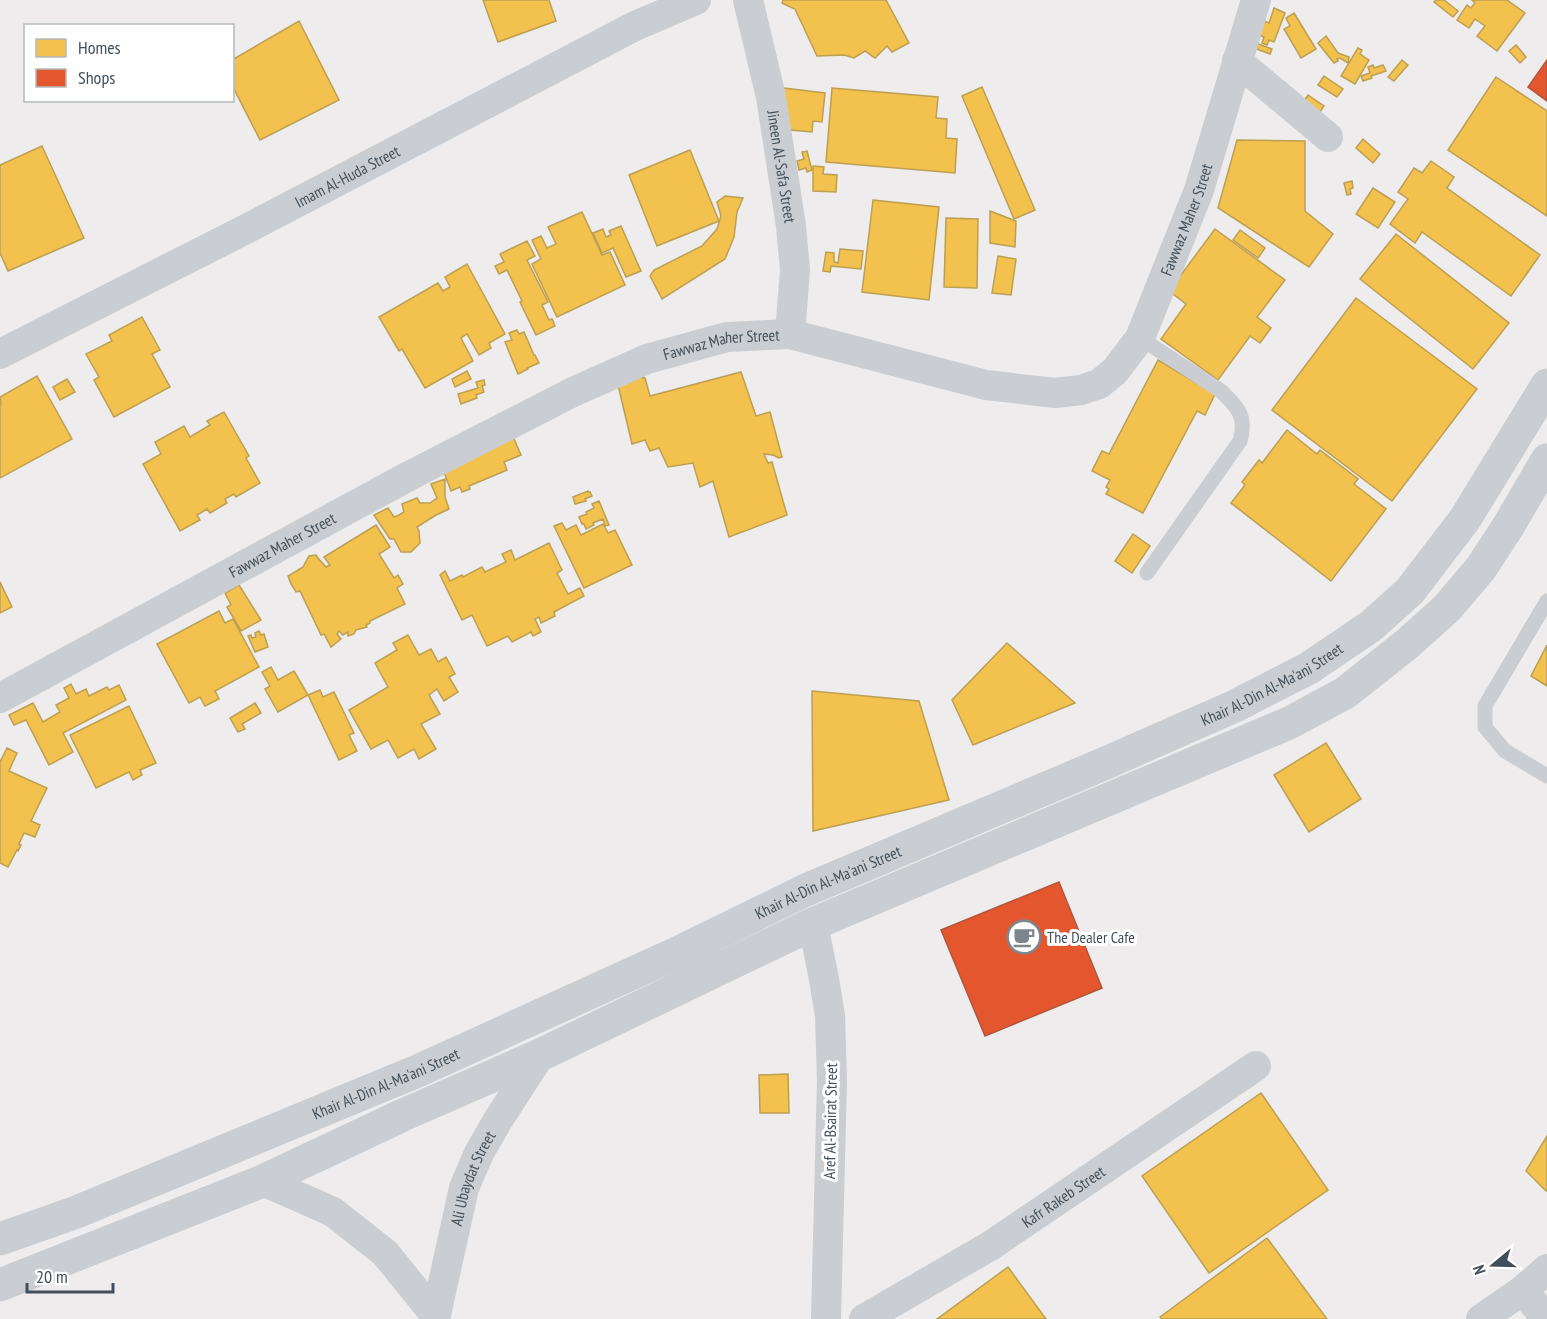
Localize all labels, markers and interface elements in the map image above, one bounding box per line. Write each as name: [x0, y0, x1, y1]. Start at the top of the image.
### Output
legend: [24, 24, 234, 102]
text: Homes: [78, 36, 121, 59]
text: Shops: [78, 66, 115, 89]
street label: Jineen Al-Safa Street: [763, 108, 800, 225]
street label: Imam Al-Huda Street: [291, 140, 403, 212]
street label: Fawwaz Maher Street: [1156, 161, 1217, 279]
street label: Fawwaz Maher Street: [661, 324, 781, 364]
street label: Fawwaz Maher Street: [225, 508, 339, 582]
street label: Khair Al-Din Al-Ma'ani Street: [1197, 638, 1347, 730]
street label: Khair Al-Din Al-Ma'ani Street: [751, 841, 905, 923]
cafe icon: The Dealer Cafe: [1006, 919, 1042, 955]
place label: The Dealer Cafe: [1047, 927, 1135, 947]
street label: Khair Al-Din Al-Ma'ani Street: [309, 1043, 463, 1123]
street label: Aref Al-Bsairat Street: [819, 1062, 841, 1179]
street label: Ali Ubaydat Street: [446, 1127, 500, 1228]
street label: Kafr Rakeb Street: [1018, 1161, 1109, 1232]
north arrow: [1463, 1235, 1523, 1295]
scale bar: [27, 1256, 112, 1294]
text: N: [1468, 1263, 1490, 1277]
text: 20 m: [36, 1265, 68, 1288]

